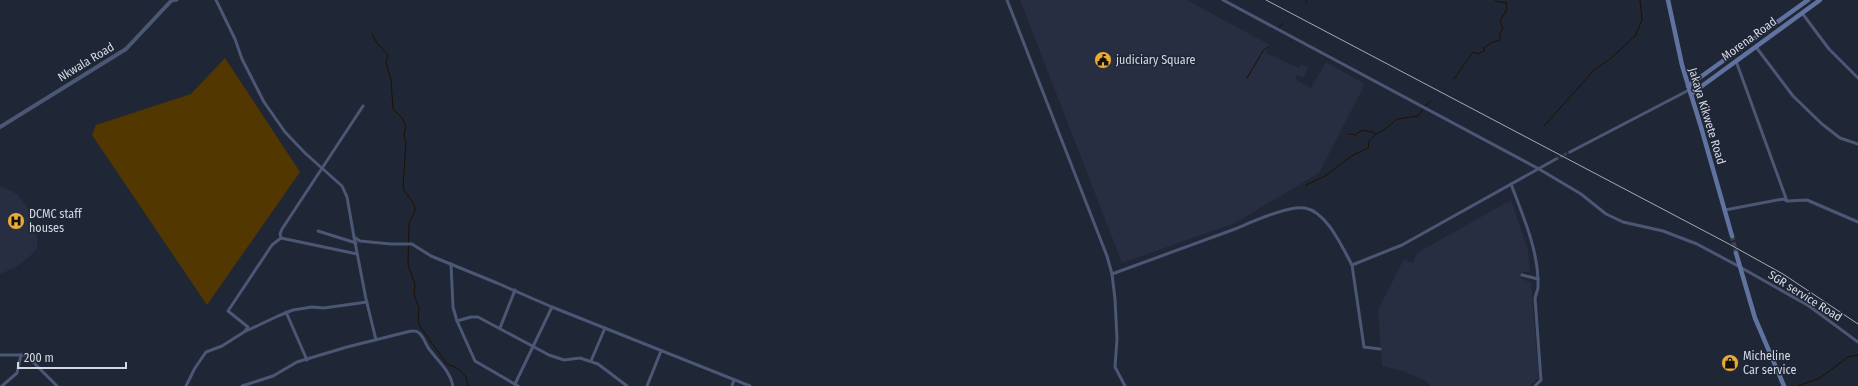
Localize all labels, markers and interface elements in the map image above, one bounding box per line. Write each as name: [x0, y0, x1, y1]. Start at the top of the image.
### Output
street label: Morena Road: [1719, 14, 1779, 64]
street label: Nkwala Road: [55, 40, 117, 84]
public building icon: judiciary Square: [1093, 50, 1113, 70]
place label: judiciary Square: [1115, 53, 1196, 67]
street label: Jakaya Kikwete Road: [1686, 66, 1728, 166]
place label: DCMC staff houses: [29, 207, 83, 235]
hospital icon: DCMC staff houses: [6, 211, 26, 231]
street label: SGR service Road: [1766, 268, 1844, 324]
scale bar: [18, 344, 126, 370]
place label: Micheline Car service: [1743, 349, 1796, 377]
text: 200 m: [24, 351, 54, 365]
shop icon: Micheline Car service: [1720, 353, 1740, 373]

